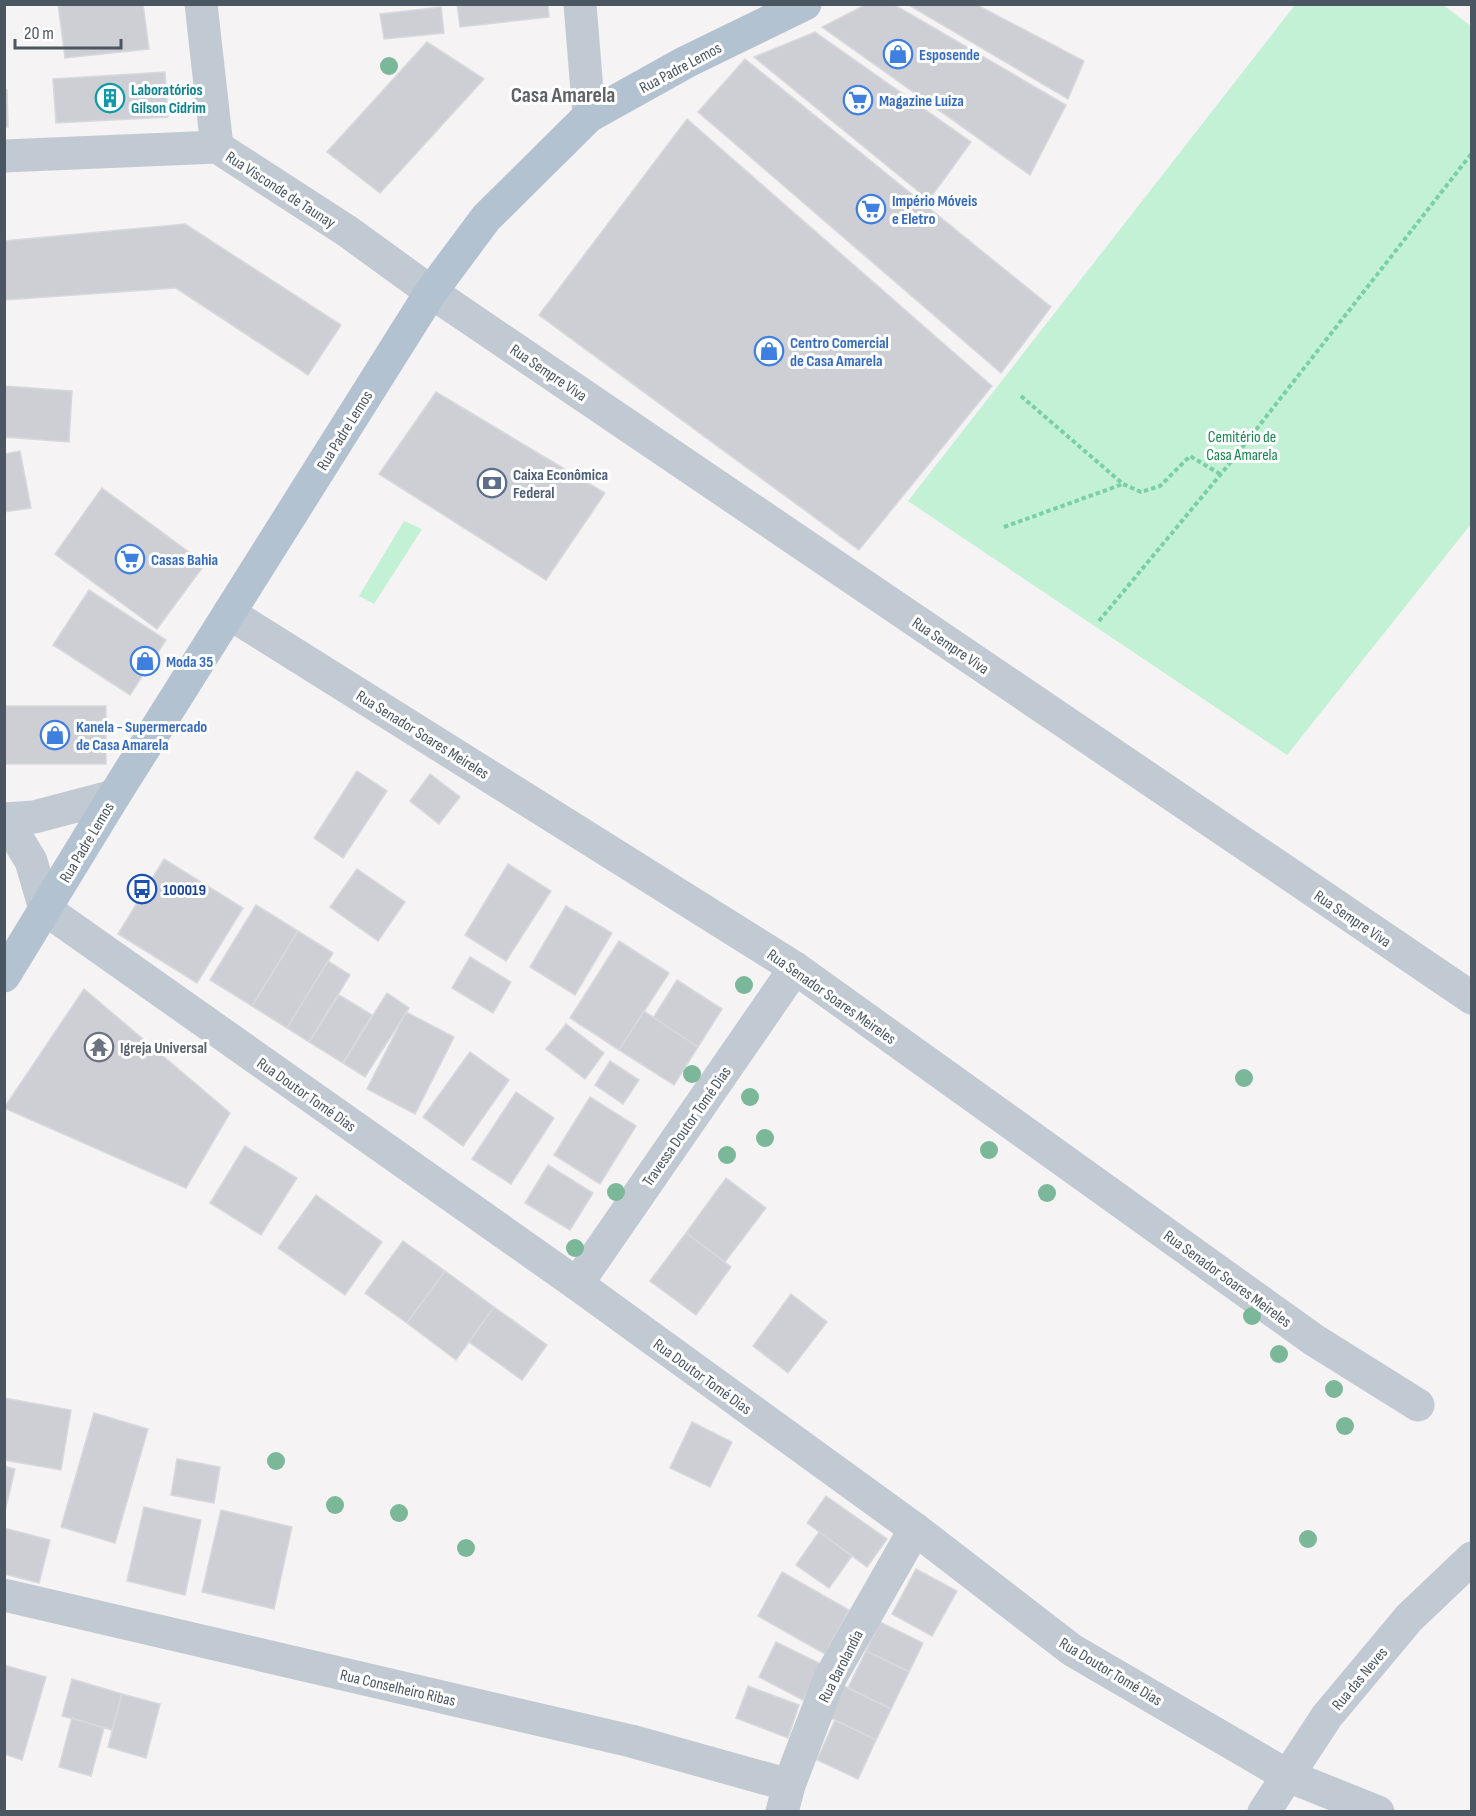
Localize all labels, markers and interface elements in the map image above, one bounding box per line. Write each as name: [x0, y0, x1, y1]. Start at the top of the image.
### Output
scale bar: [15, 12, 122, 50]
text: 20 m: [24, 23, 54, 44]
shop icon: Esposende: [882, 38, 914, 70]
street label: Rua Padre Lemos: [636, 39, 725, 98]
place label: Esposende: [919, 46, 980, 65]
place label: Laboratórios Gilson Cidrim: [131, 81, 206, 118]
building icon: Laboratórios Gilson Cidrim: [94, 82, 126, 114]
district label: Casa Amarela: [511, 82, 615, 109]
supermarket icon: Magazine Luiza: [842, 84, 874, 116]
place label: Magazine Luiza: [879, 92, 964, 111]
street label: Rua Visconde de Taunay: [222, 148, 339, 233]
place label: Império Móveis e Eletro: [892, 192, 977, 229]
supermarket icon: Império Móveis e Eletro: [855, 193, 887, 225]
place label: Centro Comercial de Casa Amarela: [790, 334, 889, 371]
shop icon: Centro Comercial de Casa Amarela: [753, 335, 785, 367]
street label: Rua Sempre Viva: [506, 341, 590, 406]
street label: Rua Padre Lemos: [313, 387, 377, 474]
park label: Cemitério de Casa Amarela: [1206, 428, 1278, 465]
place label: Caixa Econômica Federal: [513, 466, 608, 503]
bank icon: Caixa Econômica Federal: [476, 467, 508, 499]
supermarket icon: Casas Bahia: [114, 543, 146, 575]
place label: Casas Bahia: [151, 551, 218, 570]
street label: Rua Sempre Viva: [908, 614, 992, 679]
shop icon: Moda 35: [129, 645, 161, 677]
place label: Moda 35: [166, 653, 213, 672]
street label: Rua Senador Soares Meireles: [352, 687, 492, 784]
place label: Kanela - Supermercado de Casa Amarela: [76, 718, 207, 755]
shop icon: Kanela - Supermercado de Casa Amarela: [39, 719, 71, 751]
street label: Rua Padre Lemos: [56, 799, 119, 886]
bus stop icon: 100019: [126, 873, 158, 905]
place label: 100019: [163, 881, 206, 900]
street label: Rua Sempre Viva: [1310, 887, 1394, 952]
street label: Rua Senador Soares Meireles: [763, 946, 899, 1049]
temple icon: Igreja Universal: [83, 1031, 115, 1063]
place label: Igreja Universal: [120, 1039, 207, 1058]
street label: Rua Doutor Tomé Dias: [253, 1054, 360, 1137]
street label: Travessa Doutor Tomé Dias: [639, 1063, 736, 1190]
street label: Rua Senador Soares Meireles: [1160, 1227, 1295, 1332]
street label: Rua Doutor Tomé Dias: [649, 1335, 755, 1419]
street label: Rua Barolandia: [815, 1627, 868, 1706]
street label: Rua Doutor Tomé Dias: [1055, 1634, 1165, 1711]
street label: Rua das Neves: [1328, 1643, 1392, 1714]
street label: Rua Conselheiro Ribas: [338, 1666, 457, 1711]

